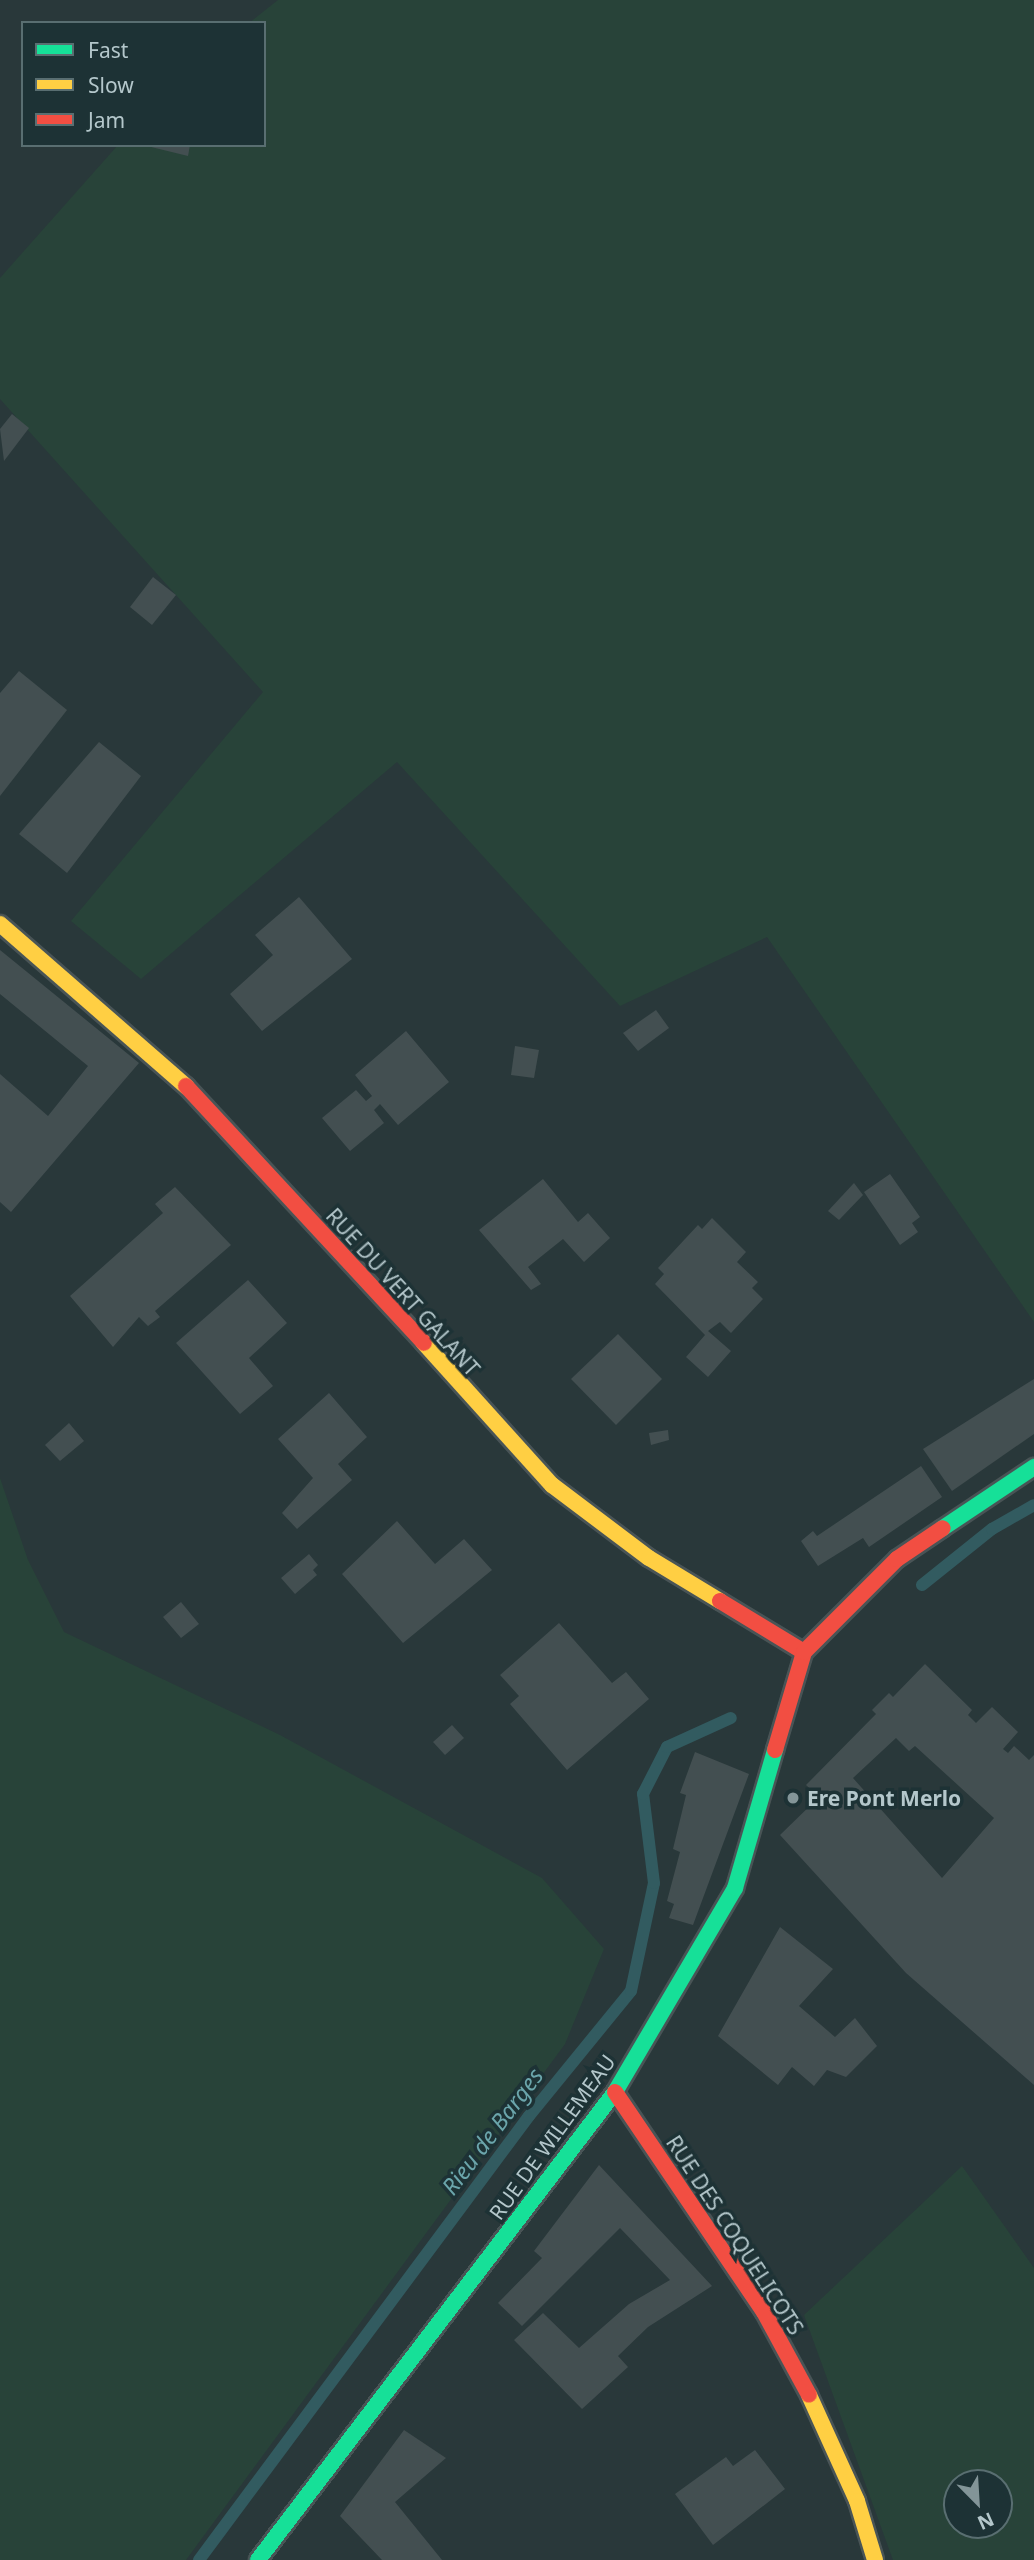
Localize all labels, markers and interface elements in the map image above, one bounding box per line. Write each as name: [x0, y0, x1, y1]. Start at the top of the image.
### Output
legend: [21, 21, 266, 147]
text: Fast: [88, 36, 128, 64]
text: Slow: [88, 71, 134, 99]
text: Jam: [88, 106, 125, 134]
street label: RUE DU VERT GALANT: [321, 1203, 485, 1381]
place label: Ere Pont Merlo: [807, 1785, 961, 1811]
marker: Ere Pont Merlo: [785, 1790, 801, 1806]
street label: RUE DE WILLEMEAU: [484, 2050, 620, 2224]
water label: Rieu de Barges: [435, 2062, 549, 2200]
street label: RUE DES COQUELICOTS: [661, 2131, 809, 2339]
north arrow: [943, 2469, 1013, 2539]
text: N: [973, 2506, 998, 2536]

